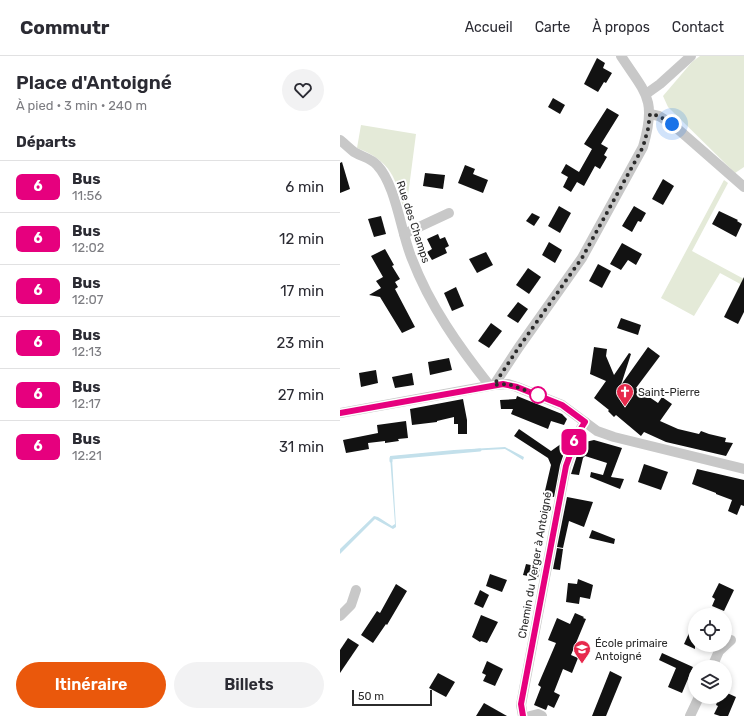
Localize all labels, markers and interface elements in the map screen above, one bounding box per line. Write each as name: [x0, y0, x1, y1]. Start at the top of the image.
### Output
text: Commutr: [20, 16, 109, 39]
text: Accueil: [465, 19, 513, 36]
text: Carte: [535, 19, 570, 36]
text: À propos: [592, 19, 650, 36]
text: Contact: [672, 19, 724, 36]
button: heart: [282, 69, 324, 111]
text: Place d'Antoigné: [16, 71, 172, 94]
text: À pied · 3 min · 240 m: [16, 98, 147, 113]
your location: [662, 114, 682, 134]
text: Départs: [16, 133, 76, 151]
text: Bus: [72, 170, 100, 188]
text: 6: [33, 178, 43, 195]
text: 6 min: [285, 178, 324, 196]
street label: Rue des Champs: [394, 179, 433, 265]
text: 11:56: [72, 188, 102, 203]
text: Bus: [72, 222, 100, 240]
text: 6: [33, 230, 43, 247]
text: 12 min: [279, 230, 324, 248]
text: 12:02: [72, 240, 104, 255]
text: Bus: [72, 274, 100, 292]
text: 6: [33, 282, 43, 299]
text: 17 min: [280, 282, 324, 300]
text: 12:07: [72, 292, 103, 307]
text: Bus: [72, 326, 100, 344]
text: 6: [33, 334, 43, 351]
text: 23 min: [276, 334, 324, 352]
text: 12:13: [72, 344, 102, 359]
text: Bus: [72, 378, 100, 396]
church icon: Saint-Pierre: [615, 382, 635, 407]
text: 6: [33, 386, 43, 403]
text: 27 min: [278, 386, 324, 404]
unlabelled marker: [529, 386, 547, 404]
place label: Saint-Pierre: [638, 386, 700, 399]
text: 12:17: [72, 396, 101, 411]
line badge: 6: [561, 429, 587, 455]
text: Bus: [72, 430, 100, 448]
text: 6: [569, 433, 579, 450]
text: 6: [33, 438, 43, 455]
text: 31 min: [279, 438, 324, 456]
text: 12:21: [72, 448, 102, 463]
street label: Chemin du Verger à Antoigné: [516, 491, 554, 639]
map controls: [688, 608, 732, 704]
button: locate: [688, 608, 732, 652]
place label: École primaire Antoigné: [595, 637, 668, 663]
school or university icon: École primaire Antoigné: [572, 639, 592, 664]
button: layers: [688, 660, 732, 704]
button: Itinéraire: [16, 662, 166, 708]
button: Billets: [174, 662, 324, 708]
scale bar: [352, 688, 432, 707]
text: 50 m: [358, 690, 384, 703]

